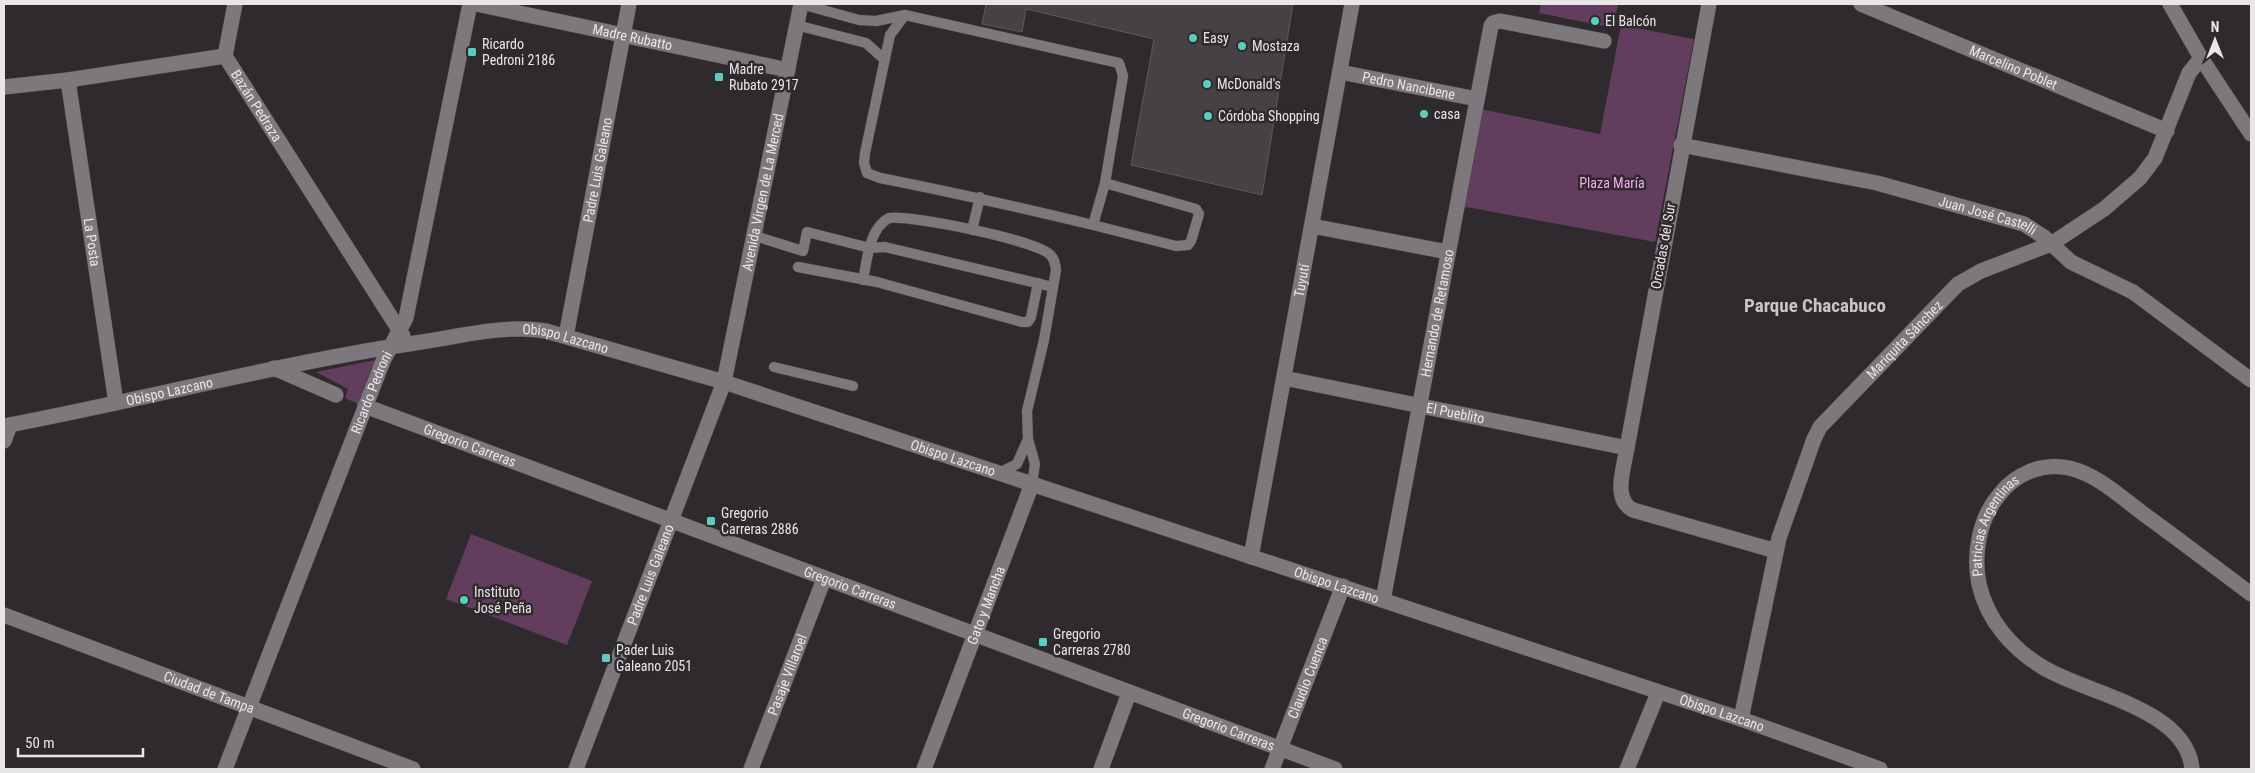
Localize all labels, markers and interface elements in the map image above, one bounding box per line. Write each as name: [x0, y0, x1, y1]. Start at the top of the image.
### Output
place label: El Balcón: [1605, 13, 1656, 29]
marker: El Balcón: [1589, 15, 1601, 27]
north arrow: [2190, 15, 2240, 65]
text: N: [2211, 19, 2219, 35]
street label: Madre Rubatto: [591, 21, 674, 53]
place label: Easy: [1203, 30, 1229, 46]
marker: Easy: [1187, 32, 1199, 44]
place label: Ricardo Pedroni 2186: [482, 36, 555, 68]
place label: Mostaza: [1252, 38, 1300, 54]
marker: Mostaza: [1236, 40, 1248, 52]
street label: Marcelino Poblet: [1967, 42, 2060, 93]
marker: Ricardo Pedroni 2186: [466, 46, 478, 58]
place label: Madre Rubato 2917: [729, 61, 799, 93]
street label: Bazán Pedraza: [228, 67, 285, 145]
street label: Pedro Nancibene: [1361, 69, 1457, 103]
marker: Madre Rubato 2917: [713, 71, 725, 83]
place label: McDonald's: [1217, 76, 1281, 92]
marker: McDonald's: [1201, 78, 1213, 90]
place label: casa: [1434, 106, 1460, 122]
place label: Córdoba Shopping: [1218, 108, 1320, 124]
marker: casa: [1418, 108, 1430, 120]
marker: Córdoba Shopping: [1202, 110, 1214, 122]
street label: Avenida Virgen de La Merced: [739, 112, 787, 272]
street label: Padre Luis Galeano: [580, 116, 615, 224]
park label: Plaza María: [1579, 175, 1645, 191]
street label: Juan José Castelli: [1937, 193, 2040, 238]
street label: Orcadas del Sur: [1648, 202, 1678, 290]
street label: La Posta: [81, 217, 104, 267]
street label: Hernando de Retamoso: [1417, 248, 1457, 378]
street label: Tuyutí: [1291, 262, 1312, 298]
district label: Parque Chacabuco: [1744, 294, 1886, 317]
street label: Mariquita Sánchez: [1863, 297, 1946, 382]
street label: Obispo Lazcano: [522, 321, 610, 357]
street label: Ricardo Pedroni: [348, 348, 395, 436]
street label: Obispo Lazcano: [124, 374, 214, 409]
street label: El Pueblito: [1425, 399, 1486, 427]
street label: Gregorio Carreras: [421, 421, 518, 470]
street label: Obispo Lazcano: [909, 436, 998, 479]
street label: Patricias Argentinas: [1969, 471, 2022, 577]
place label: Gregorio Carreras 2886: [721, 505, 799, 537]
marker: Gregorio Carreras 2886: [705, 515, 717, 527]
street label: Padre Luis Galeano: [624, 522, 677, 627]
street label: Gregorio Carreras: [802, 563, 899, 612]
street label: Obispo Lazcano: [1292, 563, 1381, 607]
street label: Gato y Mancha: [964, 564, 1008, 647]
place label: Instituto José Peña: [474, 584, 532, 616]
marker: Instituto José Peña: [458, 594, 470, 606]
place label: Gregorio Carreras 2780: [1053, 626, 1131, 658]
street label: Pasaje Villaroel: [764, 632, 810, 718]
street label: Claudio Cuenca: [1284, 635, 1331, 721]
marker: Gregorio Carreras 2780: [1037, 636, 1049, 648]
place label: Pader Luis Galeano 2051: [616, 642, 692, 674]
marker: Pader Luis Galeano 2051: [600, 652, 612, 664]
street label: Ciudad de Tampa: [161, 668, 257, 717]
street label: Obispo Lazcano: [1677, 691, 1767, 735]
street label: Gregorio Carreras: [1180, 705, 1277, 754]
scale bar: [18, 726, 142, 758]
text: 50 m: [25, 734, 55, 752]

